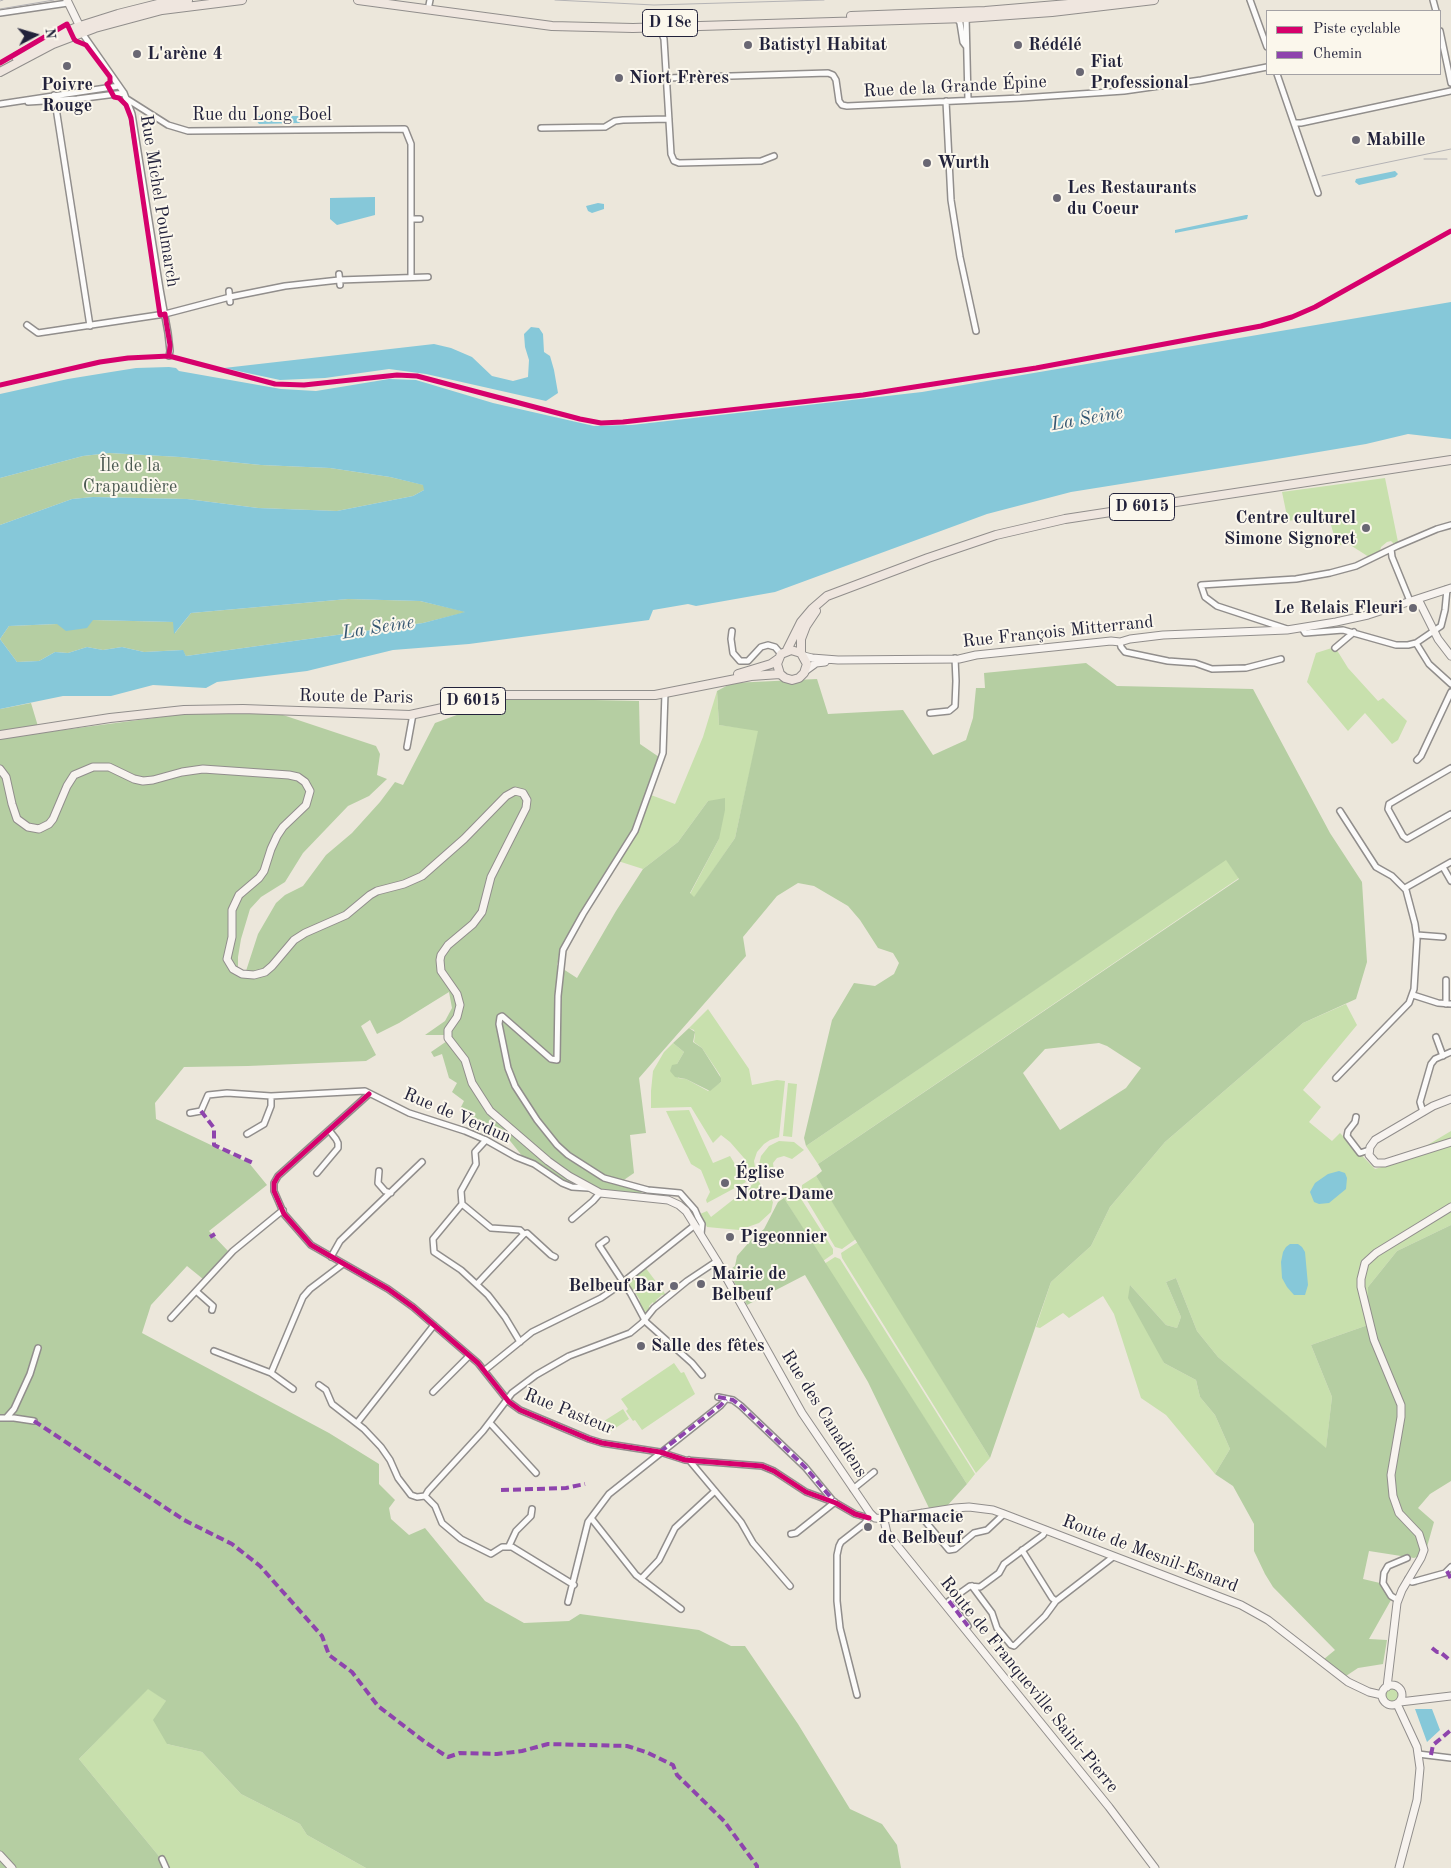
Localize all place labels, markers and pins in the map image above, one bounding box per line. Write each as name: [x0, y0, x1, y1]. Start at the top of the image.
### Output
place label: Batistyl Habitat: [758, 34, 887, 56]
place label: Rédélé: [1028, 34, 1082, 56]
marker: Batistyl Habitat: [742, 39, 754, 51]
marker: Rédélé: [1012, 39, 1024, 51]
place label: L'arène 4: [147, 43, 223, 65]
marker: L'arène 4: [131, 48, 143, 60]
place label: Fiat Professional: [1090, 51, 1189, 94]
marker: Poivre Rouge: [61, 60, 73, 72]
marker: Fiat Professional: [1074, 66, 1086, 78]
place label: Niort Frères: [629, 67, 729, 89]
marker: Niort Frères: [613, 72, 625, 84]
place label: Poivre Rouge: [41, 74, 93, 116]
place label: Mabille: [1366, 129, 1426, 151]
marker: Mabille: [1350, 134, 1362, 146]
place label: Wurth: [937, 152, 989, 174]
marker: Wurth: [921, 157, 933, 169]
place label: Les Restaurants du Coeur: [1067, 177, 1197, 220]
marker: Les Restaurants du Coeur: [1051, 192, 1063, 204]
place label: Centre culturel Simone Signoret: [1224, 507, 1356, 550]
marker: Centre culturel Simone Signoret: [1360, 522, 1372, 534]
place label: Le Relais Fleuri: [1274, 597, 1403, 619]
marker: Le Relais Fleuri: [1407, 602, 1419, 614]
place label: Église Notre-Dame: [735, 1162, 834, 1204]
marker: Église Notre-Dame: [719, 1177, 731, 1189]
place label: Pigeonnier: [740, 1226, 827, 1248]
marker: Pigeonnier: [724, 1231, 736, 1243]
place label: Mairie de Belbeuf: [711, 1263, 786, 1306]
place label: Belbeuf Bar: [568, 1275, 664, 1297]
marker: Mairie de Belbeuf: [695, 1278, 707, 1290]
marker: Belbeuf Bar: [668, 1280, 680, 1292]
place label: Salle des fêtes: [651, 1335, 764, 1357]
marker: Salle des fêtes: [635, 1340, 647, 1352]
place label: Pharmacie de Belbeuf: [878, 1506, 963, 1548]
marker: Pharmacie de Belbeuf: [862, 1521, 874, 1533]

